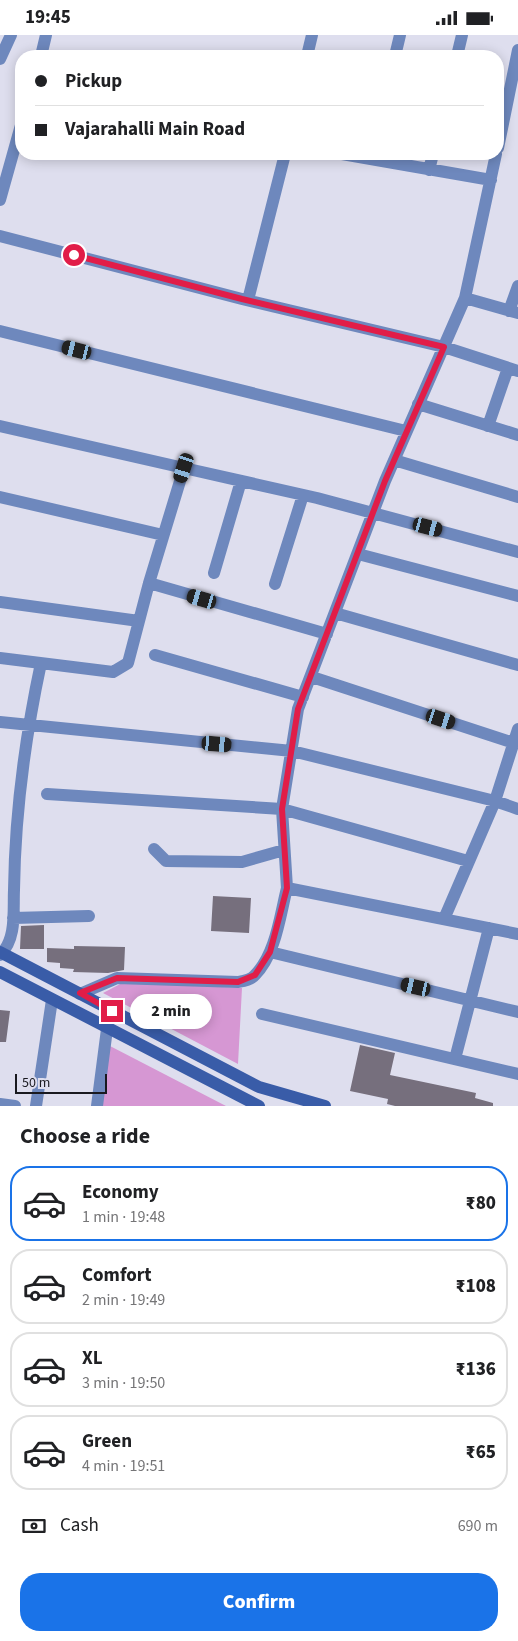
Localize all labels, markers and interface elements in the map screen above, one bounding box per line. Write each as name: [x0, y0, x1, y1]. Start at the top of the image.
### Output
text: 19:45: [25, 4, 71, 31]
text: Pickup: [65, 68, 122, 95]
text: Vajarahalli Main Road: [65, 116, 245, 143]
route start: [63, 244, 85, 266]
car: [60, 339, 93, 361]
car: [172, 451, 195, 485]
car: [411, 516, 444, 538]
car: [185, 588, 218, 610]
car: [424, 707, 457, 731]
car: [201, 735, 232, 753]
car: [399, 976, 432, 998]
callout: 2 min: [130, 993, 212, 1029]
route end: [101, 1000, 123, 1022]
text: 2 min: [151, 1000, 191, 1022]
scale bar: [15, 1071, 108, 1094]
text: 50 m: [22, 1073, 50, 1093]
text: Choose a ride: [20, 1120, 150, 1152]
text: Economy: [82, 1179, 159, 1206]
icon: car: [22, 1181, 67, 1226]
text: ₹80: [466, 1190, 496, 1217]
text: 1 min · 19:48: [82, 1206, 165, 1228]
text: Comfort: [82, 1262, 152, 1289]
icon: car: [22, 1264, 67, 1309]
text: ₹108: [455, 1273, 496, 1300]
text: 2 min · 19:49: [82, 1289, 165, 1311]
text: XL: [82, 1345, 103, 1372]
icon: car: [22, 1347, 67, 1392]
text: ₹136: [455, 1356, 496, 1383]
text: 3 min · 19:50: [82, 1372, 165, 1394]
text: Green: [82, 1428, 132, 1455]
icon: car: [22, 1430, 67, 1475]
text: ₹65: [466, 1439, 496, 1466]
text: 4 min · 19:51: [82, 1455, 165, 1477]
icon: cash: [20, 1512, 48, 1540]
text: Cash: [60, 1512, 99, 1539]
text: 690 m: [458, 1515, 498, 1537]
button: Confirm: [20, 1573, 498, 1631]

